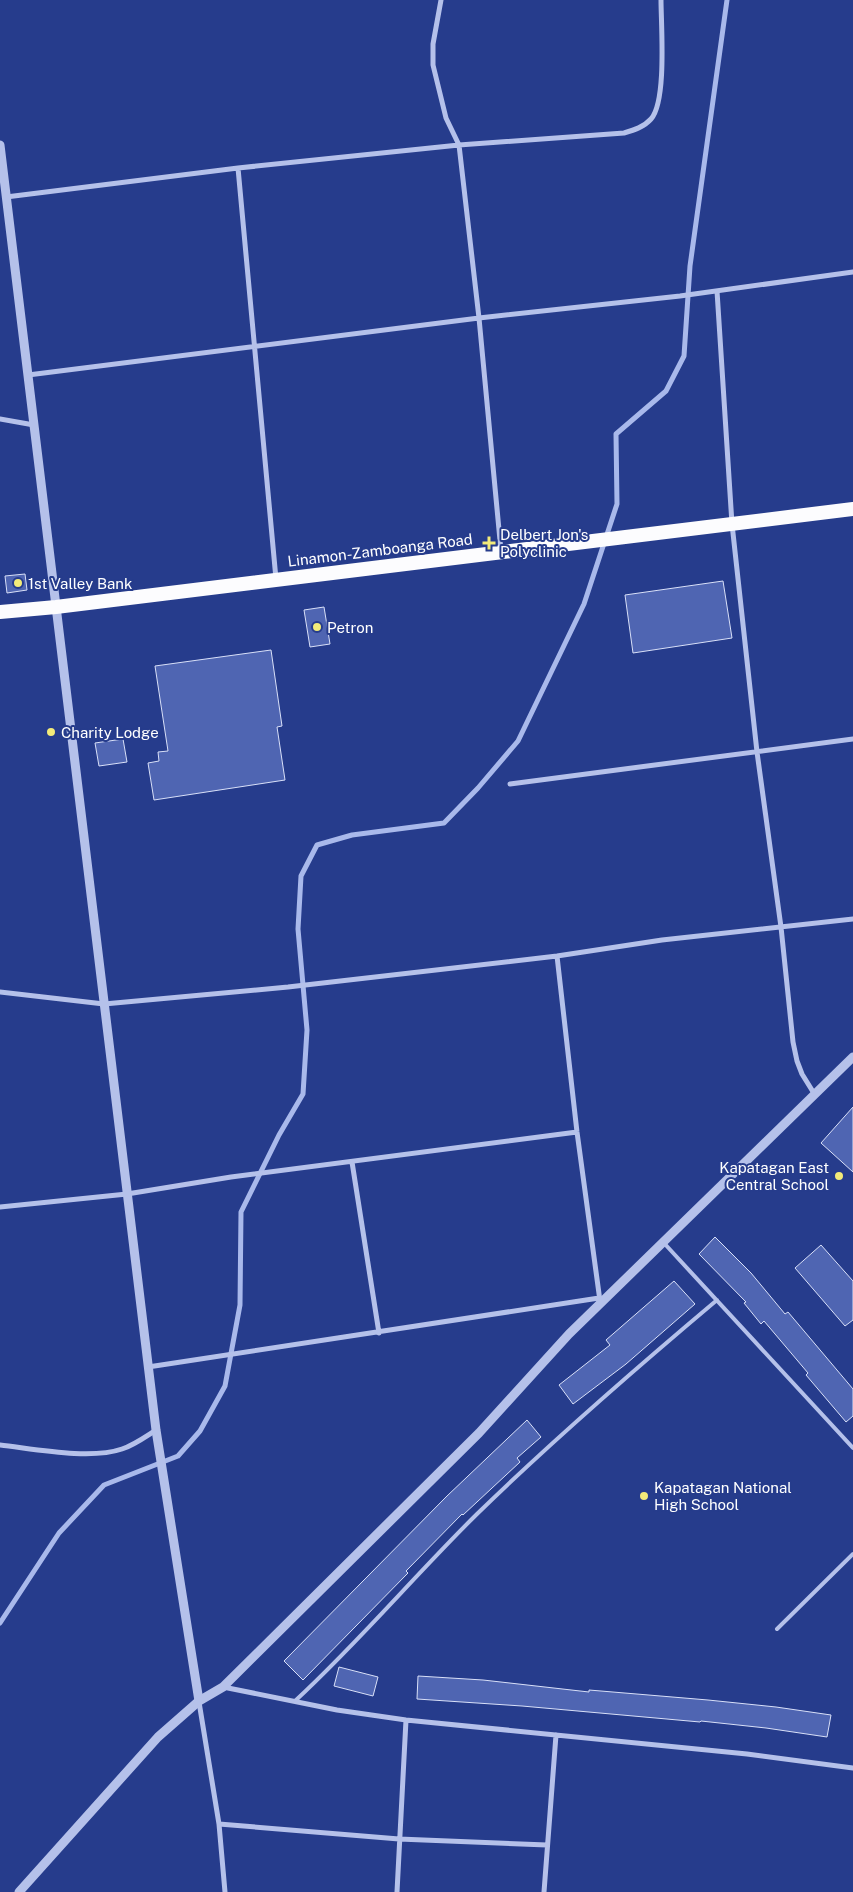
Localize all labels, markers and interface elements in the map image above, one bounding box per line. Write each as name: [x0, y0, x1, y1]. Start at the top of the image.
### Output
place label: Delbert Jon's Polyclinic: [500, 526, 588, 560]
street label: Linamon-Zamboanga Road: [286, 530, 474, 570]
marker: Delbert Jon's Polyclinic: [482, 536, 496, 550]
place label: 1st Valley Bank: [28, 575, 132, 592]
marker: 1st Valley Bank: [12, 577, 24, 589]
place label: Petron: [327, 619, 373, 636]
marker: Petron: [311, 621, 323, 633]
place label: Charity Lodge: [61, 724, 159, 741]
marker: Charity Lodge: [45, 726, 57, 738]
place label: Kapatagan East Central School: [719, 1159, 829, 1193]
marker: Kapatagan East Central School: [833, 1170, 845, 1182]
place label: Kapatagan National High School: [654, 1479, 792, 1513]
marker: Kapatagan National High School: [638, 1490, 650, 1502]

